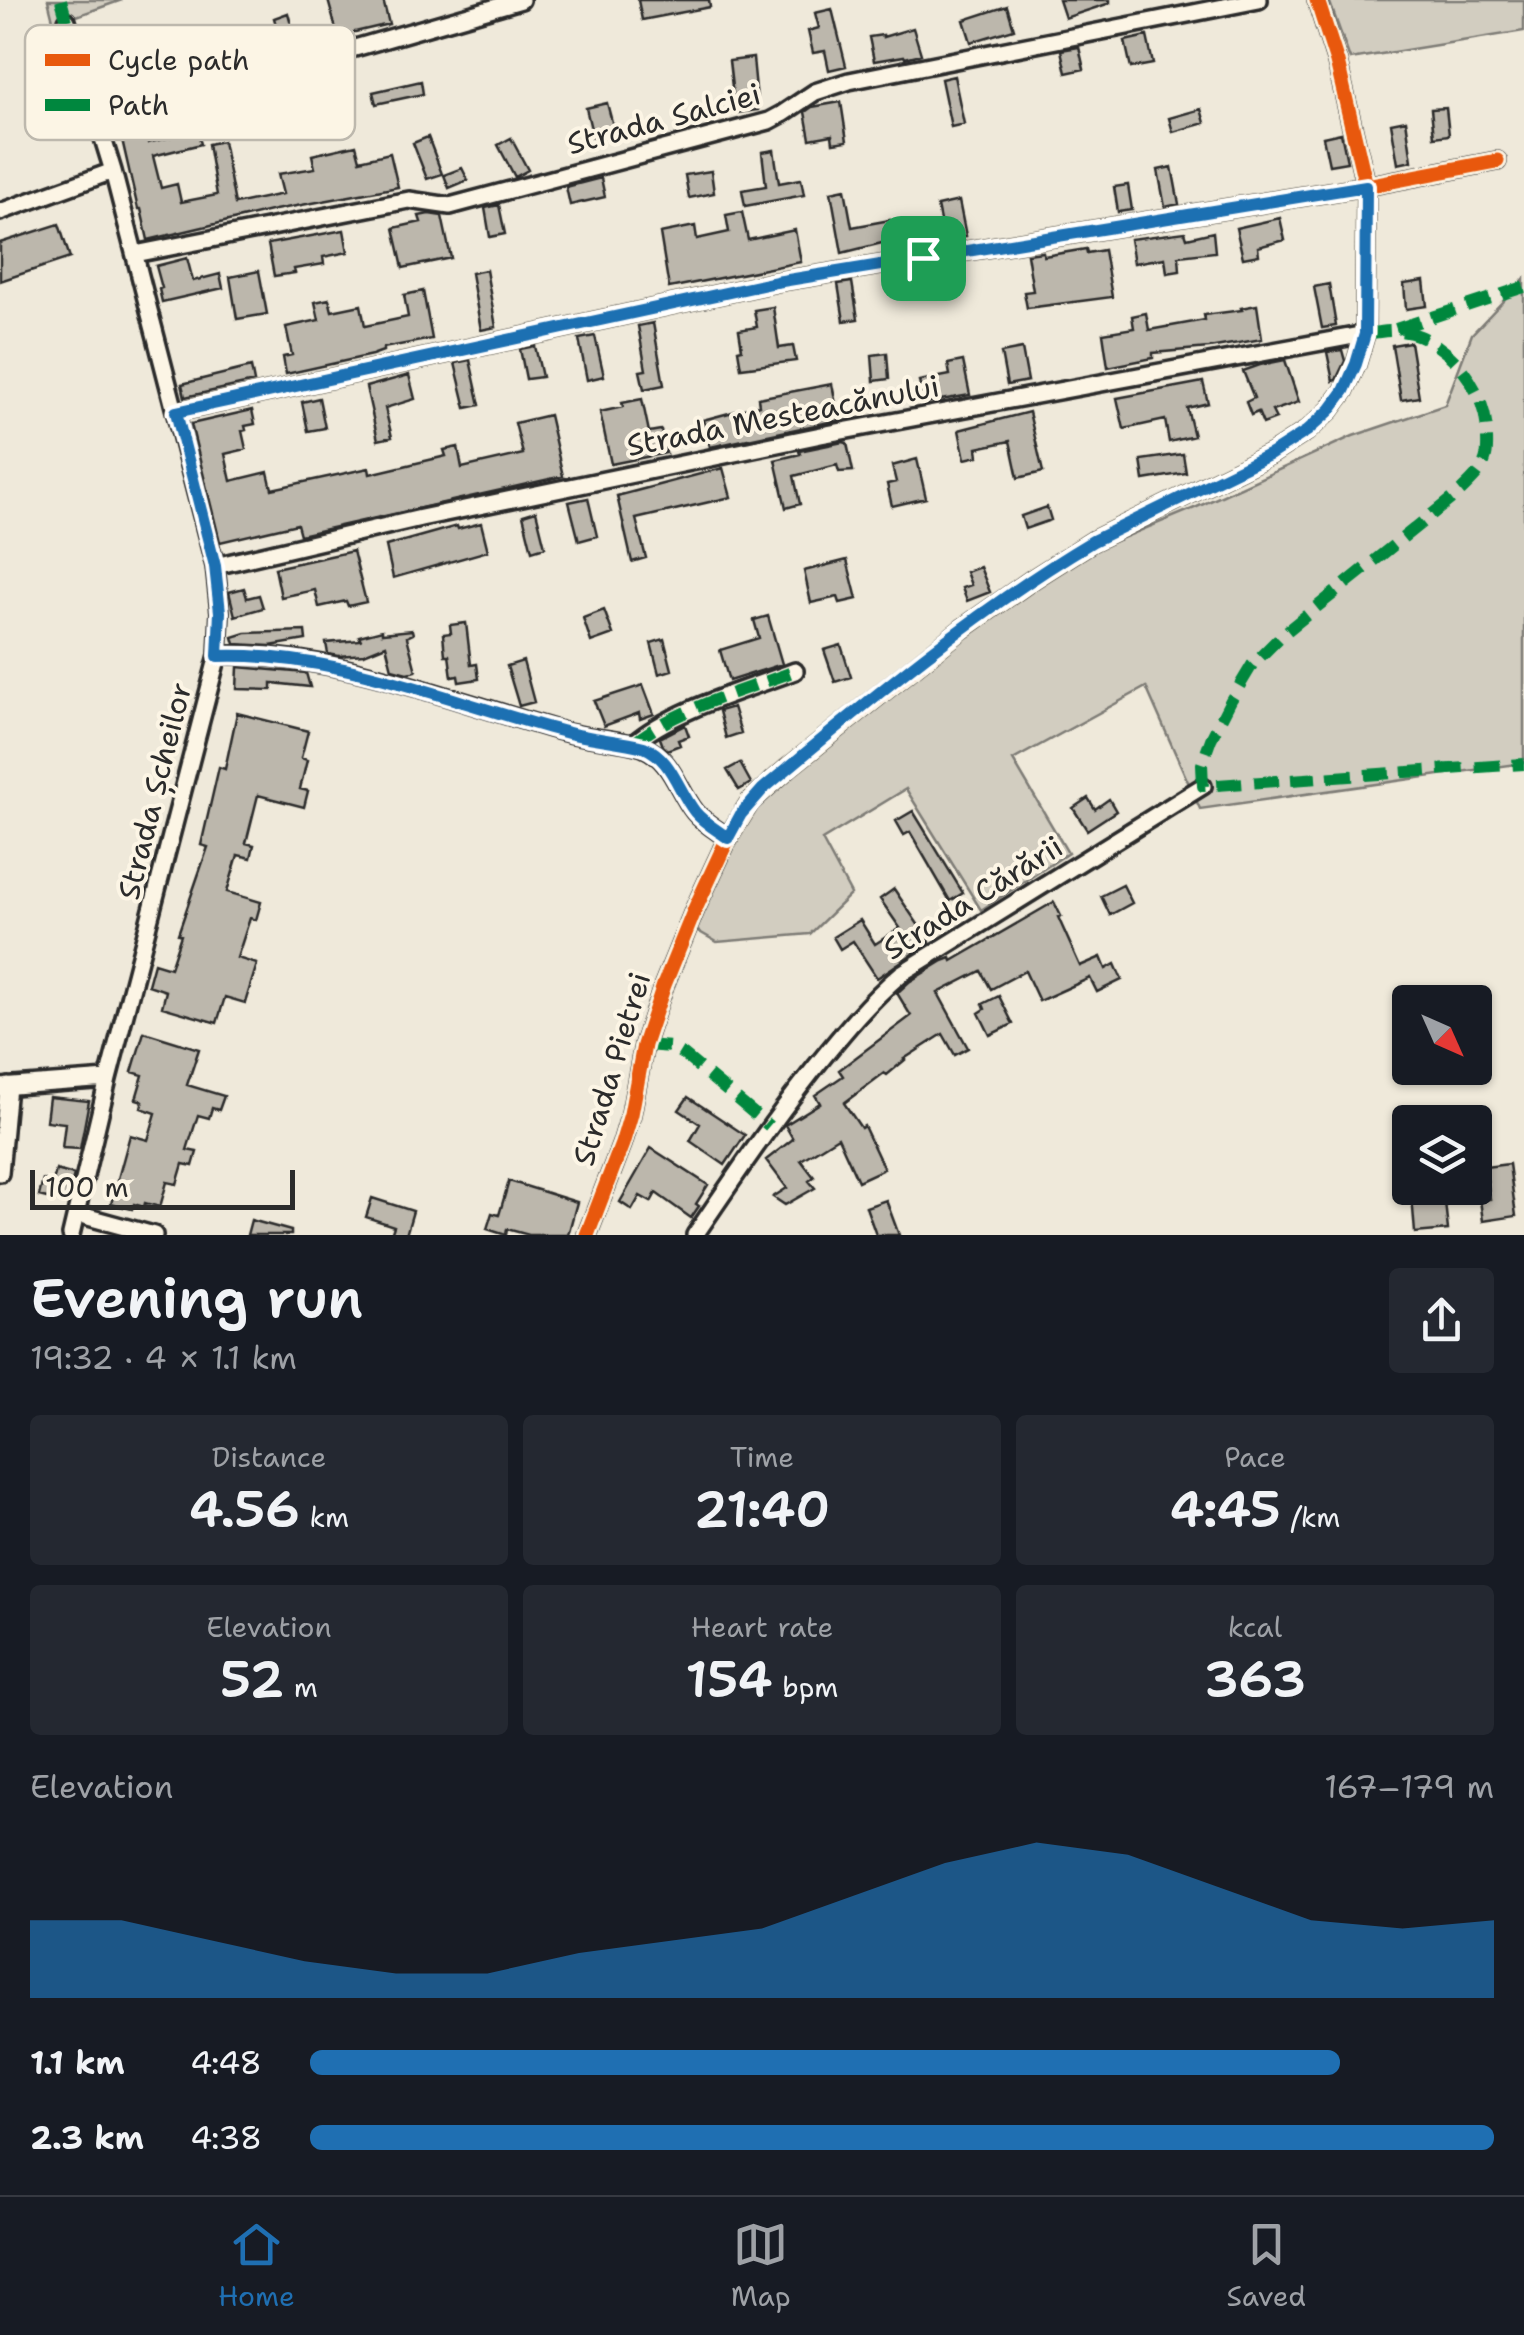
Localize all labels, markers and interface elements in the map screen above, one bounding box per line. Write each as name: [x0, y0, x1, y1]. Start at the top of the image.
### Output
legend: [25, 25, 355, 140]
text: Cycle path: [108, 41, 250, 79]
street label: Strada Salciei: [563, 73, 765, 164]
text: Path: [108, 86, 169, 124]
pin: [881, 216, 966, 301]
icon: arrive: [896, 231, 951, 286]
street label: Strada Mesteacănului: [623, 365, 943, 466]
street label: Strada Șcheilor: [108, 678, 201, 904]
street label: Strada Cărării: [875, 826, 1070, 969]
street label: Strada Pietrei: [563, 967, 660, 1170]
north arrow: [1392, 985, 1492, 1085]
map controls: [1392, 985, 1492, 1205]
button: layers: [1392, 1105, 1492, 1205]
scale bar: [30, 1165, 295, 1210]
text: 100 m: [45, 1168, 129, 1206]
text: Evening run: [30, 1261, 363, 1335]
button: share: [1389, 1268, 1494, 1373]
text: 19:32 · 4 × 1.1 km: [30, 1336, 297, 1379]
text: Distance: [212, 1438, 326, 1476]
text: Time: [730, 1438, 794, 1476]
text: Pace: [1224, 1438, 1286, 1476]
text: 4.56: [189, 1476, 300, 1543]
text: 21:40: [694, 1476, 830, 1543]
text: 4:45: [1170, 1476, 1281, 1543]
text: km: [300, 1498, 349, 1536]
text: /km: [1281, 1498, 1340, 1536]
text: Elevation: [206, 1608, 332, 1646]
text: Heart rate: [691, 1608, 833, 1646]
text: kcal: [1228, 1608, 1282, 1646]
text: 52: [220, 1646, 284, 1713]
text: 154: [685, 1646, 773, 1713]
text: 363: [1204, 1646, 1306, 1713]
text: m: [284, 1668, 318, 1706]
text: bpm: [773, 1668, 839, 1706]
text: Elevation: [30, 1765, 173, 1808]
text: 167–179 m: [1324, 1765, 1494, 1808]
text: 1.1 km: [30, 2041, 125, 2084]
text: 4:48: [190, 2041, 262, 2084]
text: 2.3 km: [30, 2116, 144, 2159]
text: 4:38: [190, 2116, 262, 2159]
tab: Home: [218, 2217, 295, 2315]
tab: Map: [731, 2217, 791, 2315]
tab: Saved: [1227, 2217, 1306, 2315]

